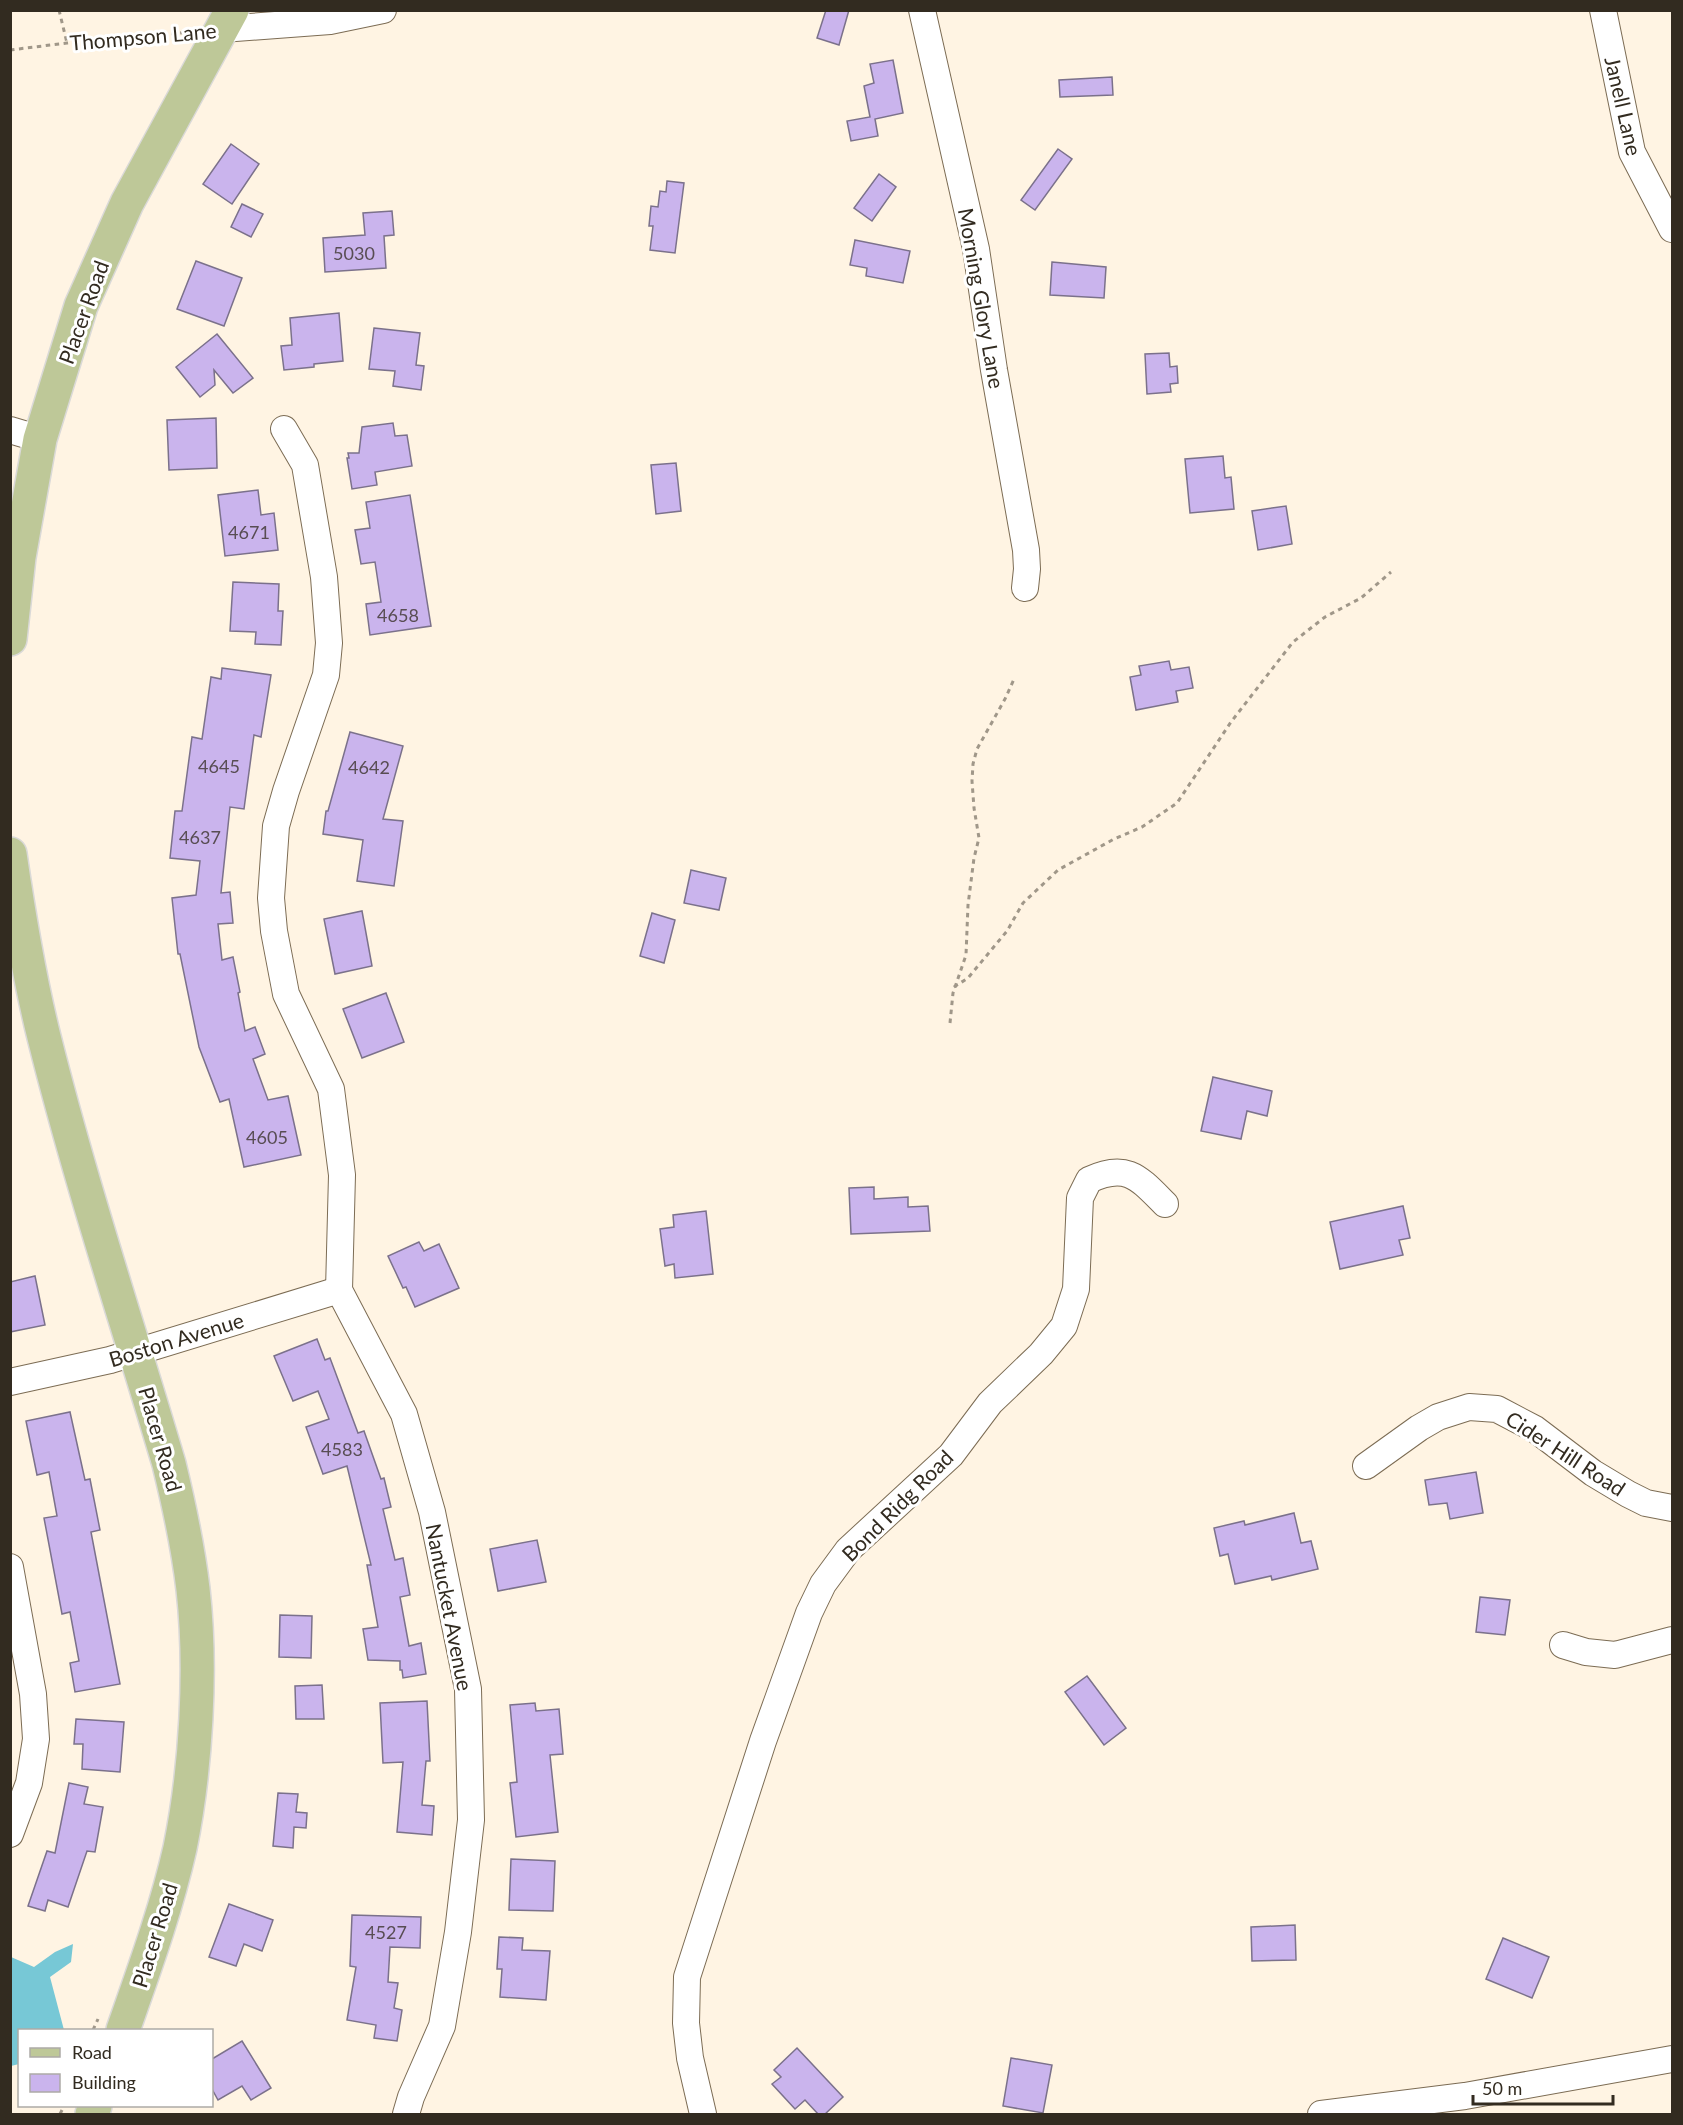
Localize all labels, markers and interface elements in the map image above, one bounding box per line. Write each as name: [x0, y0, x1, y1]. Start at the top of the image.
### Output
street label: Thompson Lane: [69, 17, 217, 55]
street label: Janell Lane: [1600, 54, 1648, 158]
street label: Morning Glory Lane: [954, 206, 1010, 390]
house number: 5030: [333, 242, 375, 264]
street label: Placer Road: [53, 257, 113, 367]
house number: 4671: [228, 521, 270, 543]
house number: 4658: [377, 604, 419, 626]
house number: 4645: [198, 755, 240, 777]
house number: 4642: [348, 756, 390, 778]
house number: 4637: [179, 826, 221, 848]
house number: 4605: [246, 1126, 288, 1148]
street label: Boston Avenue: [106, 1307, 246, 1371]
street label: Placer Road: [134, 1384, 188, 1494]
street label: Cider Hill Road: [1502, 1405, 1630, 1501]
house number: 4583: [321, 1438, 363, 1460]
street label: Bond Ridg Road: [836, 1444, 958, 1566]
street label: Nantucket Avenue: [422, 1521, 478, 1693]
street label: Placer Road: [126, 1880, 182, 1990]
house number: 4527: [365, 1921, 407, 1943]
legend: [18, 2029, 213, 2107]
text: Road: [72, 2041, 112, 2063]
scale bar: [1473, 2068, 1612, 2106]
text: Building: [72, 2071, 136, 2093]
text: 50 m: [1482, 2077, 1522, 2099]

